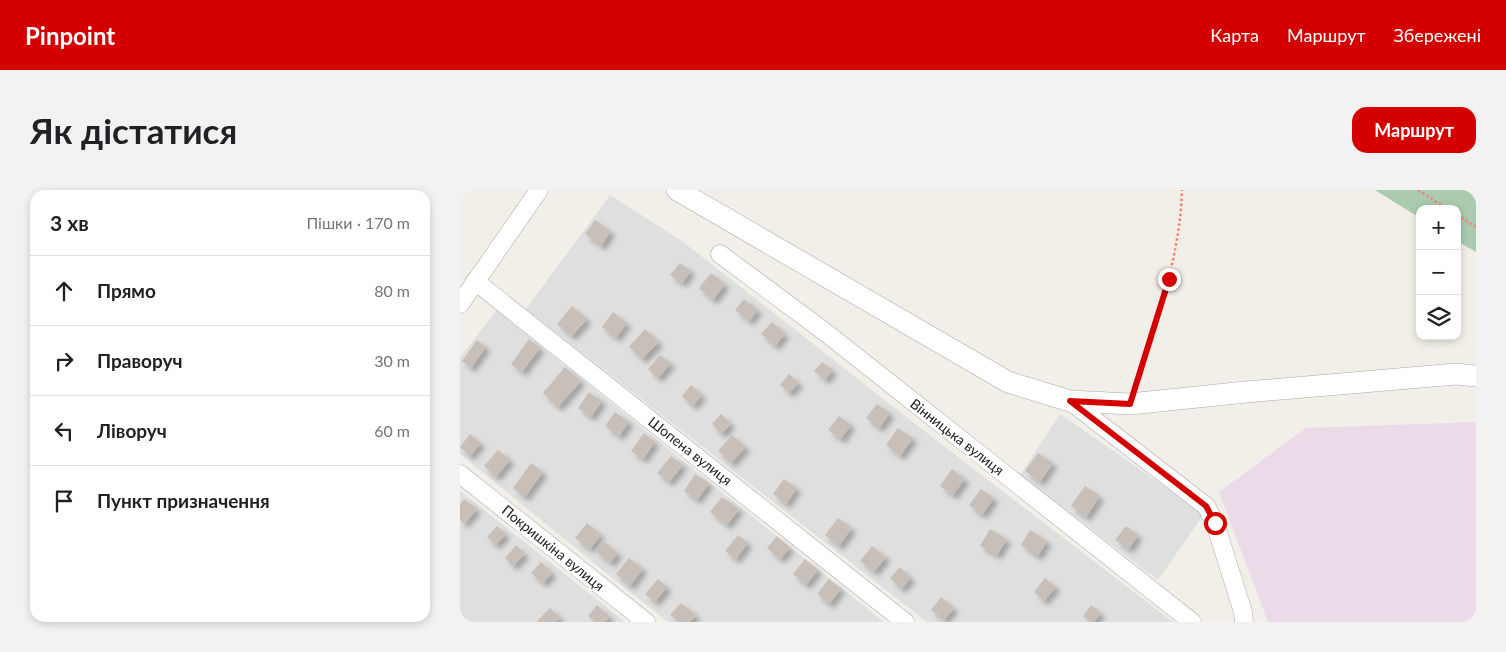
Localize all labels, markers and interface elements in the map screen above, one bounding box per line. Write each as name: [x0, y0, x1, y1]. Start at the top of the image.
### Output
text: Pinpoint: [25, 21, 115, 50]
text: Карта: [1210, 24, 1259, 46]
text: Маршрут: [1287, 24, 1366, 46]
text: Збережені: [1394, 24, 1481, 46]
button: Маршрут: [1352, 107, 1476, 153]
text: Як дістатися: [30, 109, 237, 151]
map controls: [1416, 205, 1461, 340]
button: +: [1416, 205, 1461, 250]
text: 3 хв: [50, 210, 89, 235]
text: Пішки · 170 m: [306, 213, 410, 232]
button: −: [1416, 250, 1461, 295]
route end: [1158, 268, 1181, 291]
icon: ahead: [50, 277, 78, 305]
text: Прямо: [97, 279, 156, 302]
text: 80 m: [374, 281, 410, 300]
button: layers: [1416, 295, 1461, 340]
icon: right: [50, 347, 78, 375]
text: Праворуч: [97, 349, 182, 372]
text: 30 m: [374, 351, 410, 370]
street label: Вінницька вулиця: [907, 395, 1007, 478]
street label: Шопена вулиця: [645, 413, 736, 489]
icon: left: [50, 417, 78, 445]
text: Ліворуч: [97, 419, 167, 442]
text: 60 m: [374, 421, 410, 440]
icon: arrive: [50, 487, 78, 515]
text: Пункт призначення: [97, 489, 270, 512]
street label: Покришкіна вулиця: [499, 501, 608, 594]
route start: [1204, 512, 1227, 535]

